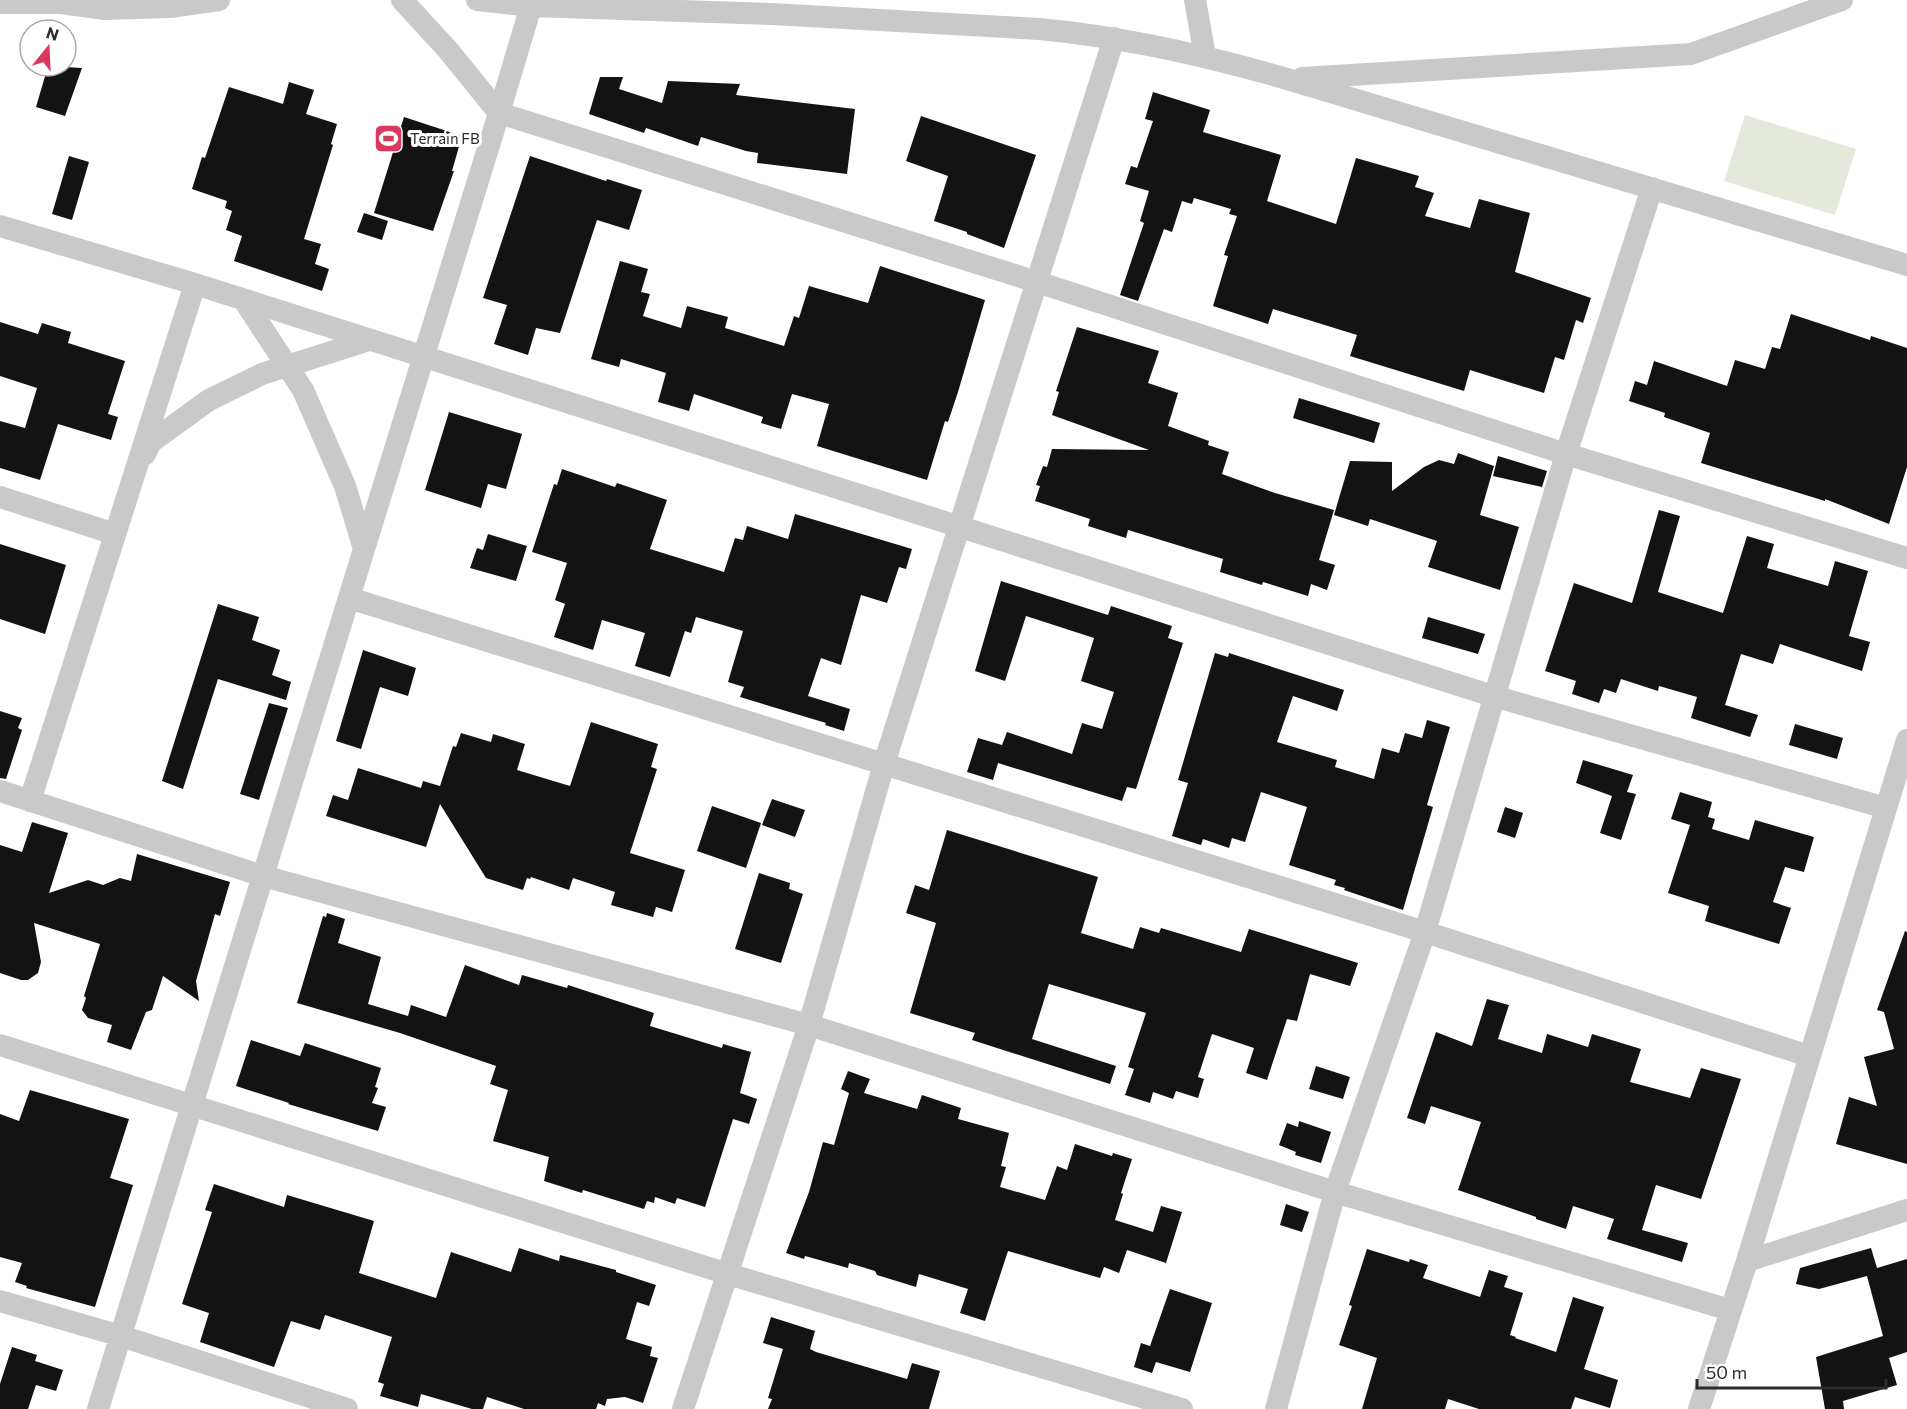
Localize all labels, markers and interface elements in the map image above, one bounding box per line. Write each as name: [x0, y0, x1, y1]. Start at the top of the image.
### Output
north arrow: [18, 18, 78, 78]
text: N: [44, 22, 61, 44]
sports icon: Terrain FB: [373, 122, 405, 154]
place label: Terrain FB: [410, 129, 480, 147]
scale bar: [1697, 1352, 1886, 1390]
text: 50 m: [1706, 1361, 1747, 1383]

